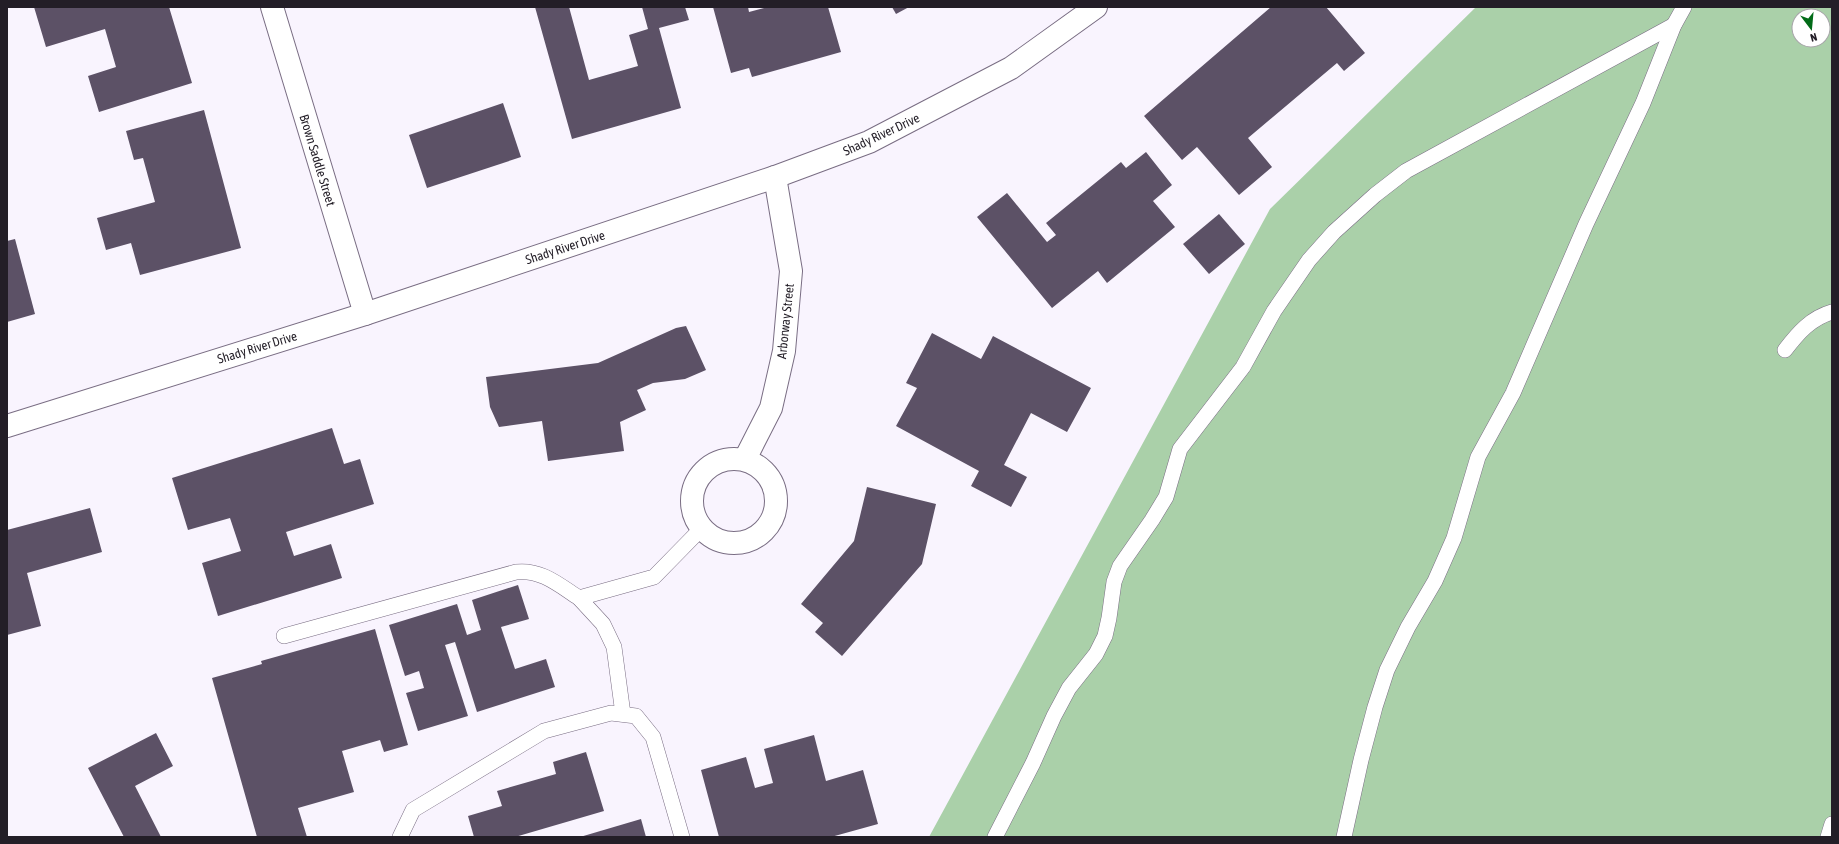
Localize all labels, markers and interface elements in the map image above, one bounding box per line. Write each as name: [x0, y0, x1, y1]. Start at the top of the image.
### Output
north arrow: [1791, 8, 1831, 48]
text: N: [1809, 31, 1819, 44]
street label: Shady River Drive: [841, 110, 922, 159]
street label: Brown Saddle Street: [296, 112, 339, 208]
street label: Shady River Drive: [524, 228, 607, 267]
street label: Arborway Street: [774, 282, 797, 359]
street label: Shady River Drive: [215, 328, 299, 367]

